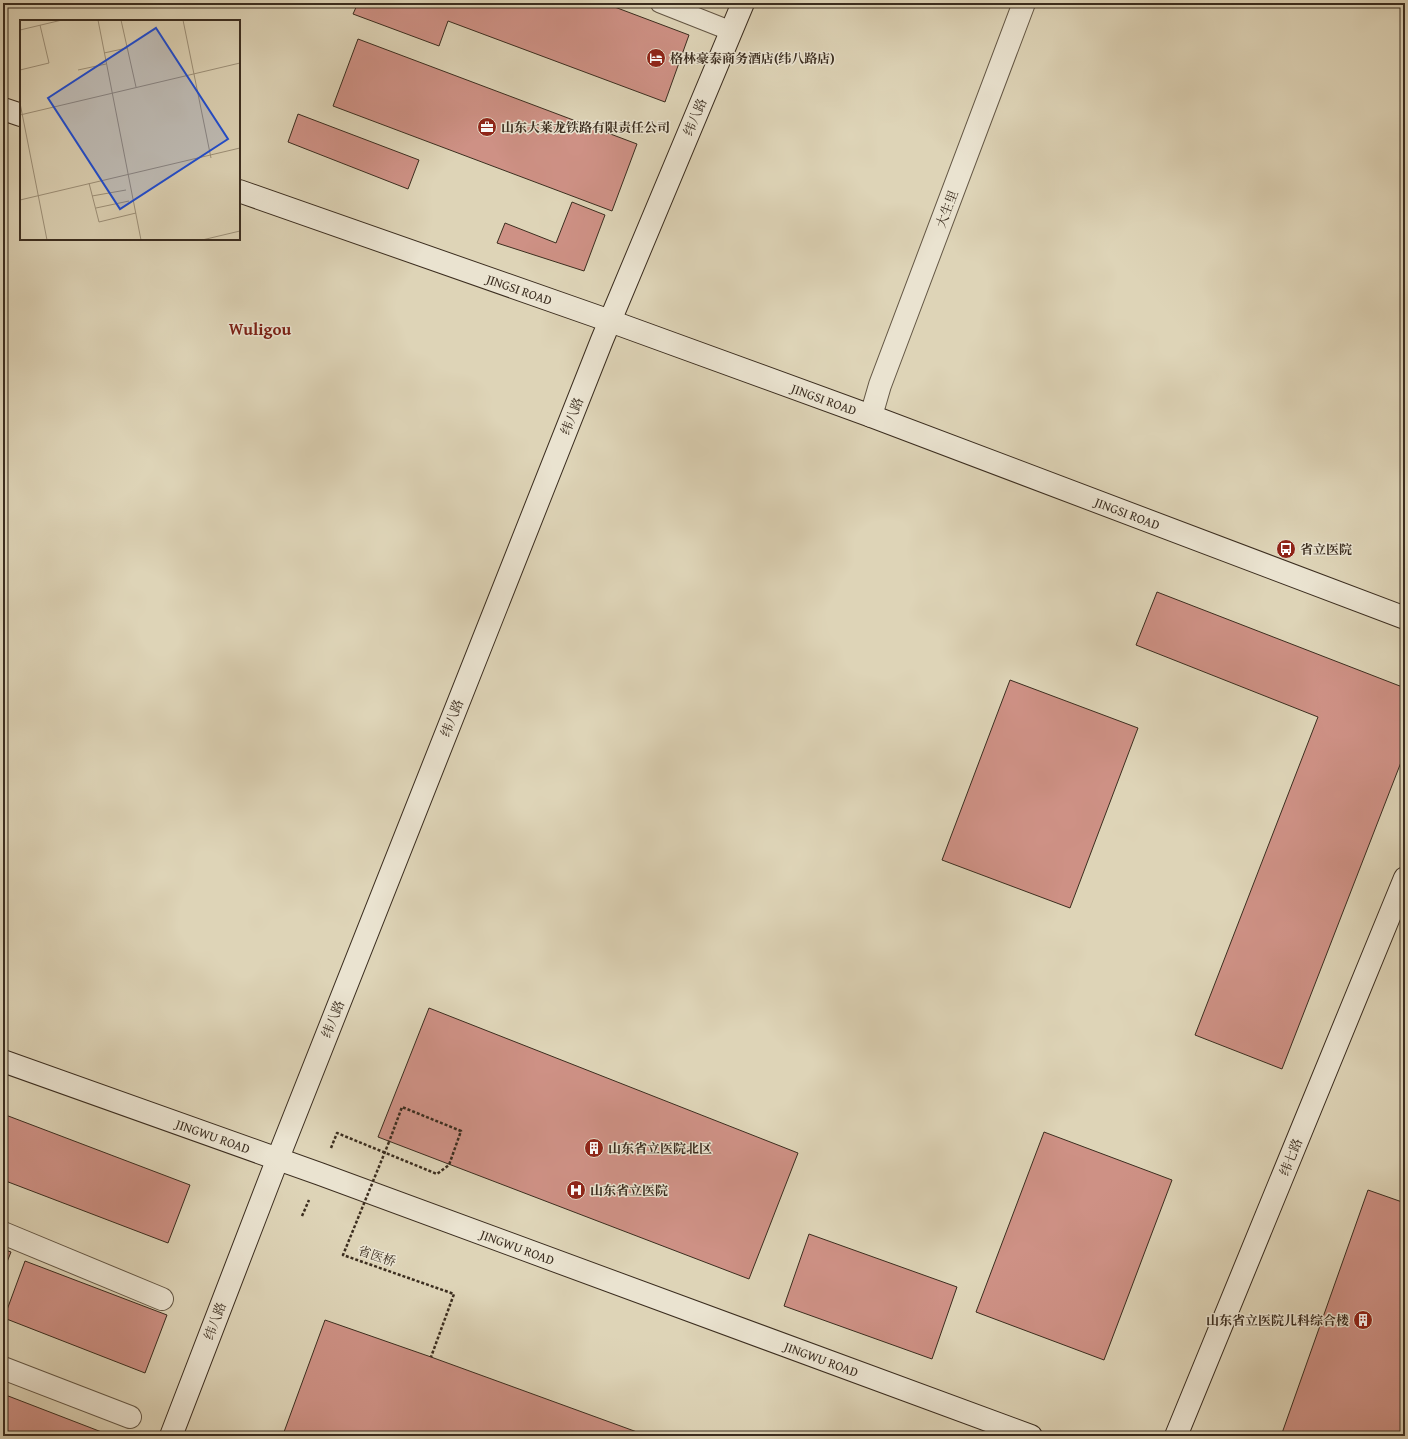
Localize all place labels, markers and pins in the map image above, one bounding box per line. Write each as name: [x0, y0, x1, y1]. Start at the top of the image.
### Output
hotel icon: 格林豪泰商务酒店(纬八路店): [645, 47, 667, 69]
place label: 格林豪泰商务酒店(纬八路店): [670, 49, 835, 68]
office icon: 山东大莱龙铁路有限责任公司: [476, 116, 498, 138]
place label: 山东大莱龙铁路有限责任公司: [501, 118, 670, 137]
bus stop icon: 省立医院: [1275, 538, 1297, 560]
place label: 省立医院: [1300, 540, 1352, 559]
building icon: 山东省立医院北区: [583, 1137, 605, 1159]
place label: 山东省立医院北区: [608, 1139, 712, 1158]
hospital icon: 山东省立医院: [565, 1179, 587, 1201]
place label: 山东省立医院: [590, 1181, 668, 1200]
building icon: 山东省立医院儿科综合楼: [1352, 1309, 1374, 1331]
place label: 山东省立医院儿科综合楼: [1206, 1311, 1349, 1330]

